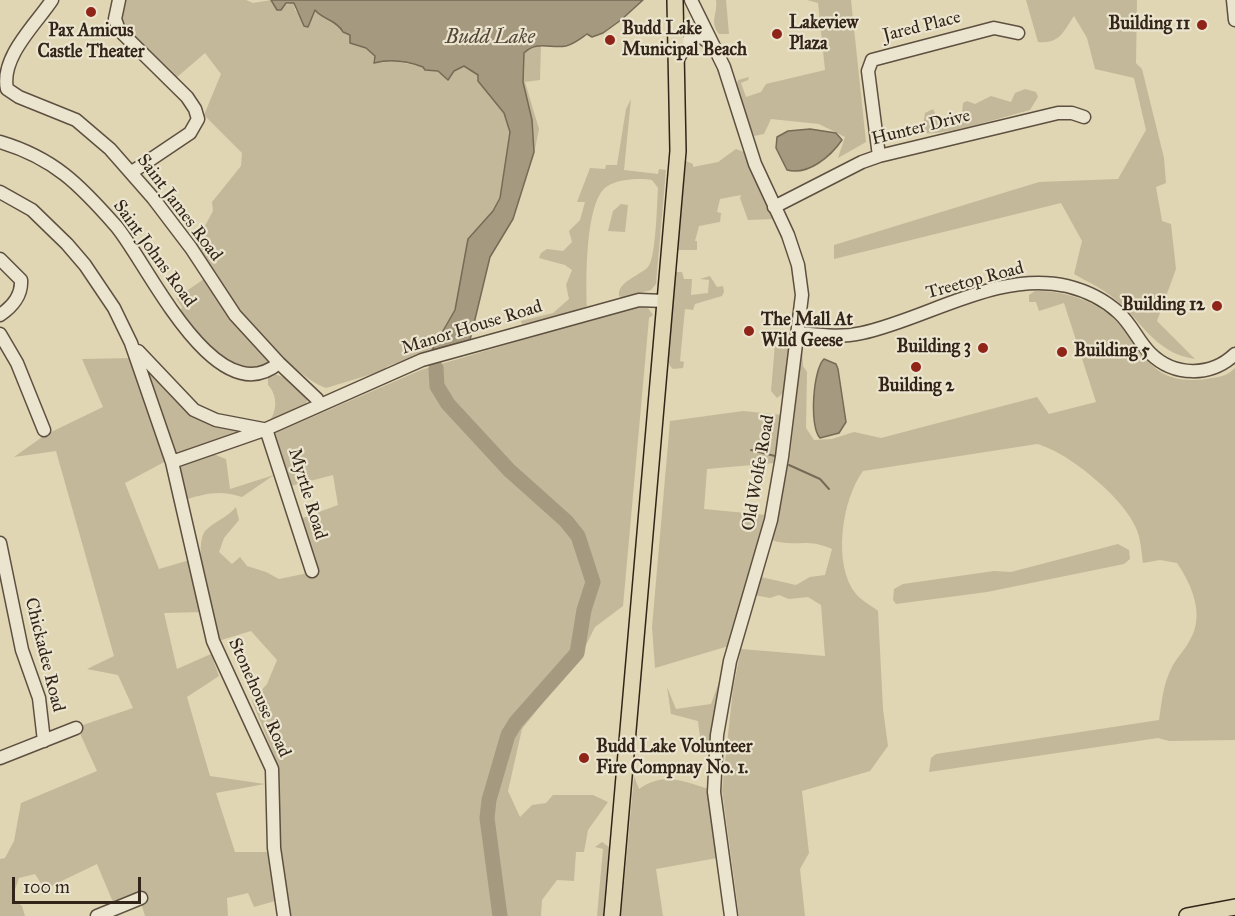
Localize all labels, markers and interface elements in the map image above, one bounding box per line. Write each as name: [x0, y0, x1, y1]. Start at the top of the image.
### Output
marker: Pax Amicus Castle Theater: [84, 5, 98, 19]
street label: Jared Place: [881, 7, 963, 47]
place label: Lakeview Plaza: [789, 13, 858, 56]
place label: Building 11: [1109, 14, 1190, 36]
marker: Building 11: [1195, 18, 1209, 32]
place label: Budd Lake Municipal Beach: [622, 19, 747, 62]
place label: Pax Amicus Castle Theater: [38, 21, 144, 63]
water label: Budd Lake: [445, 26, 535, 50]
marker: Lakeview Plaza: [770, 27, 784, 41]
marker: Budd Lake Municipal Beach: [603, 33, 617, 47]
street label: Hunter Drive: [870, 105, 972, 151]
street label: Saint James Road: [132, 150, 226, 266]
street label: Saint Johns Road: [108, 196, 200, 312]
street label: Treetop Road: [924, 258, 1026, 304]
place label: Building 12: [1122, 295, 1205, 317]
street label: Manor House Road: [399, 296, 545, 360]
marker: Building 12: [1210, 299, 1224, 313]
place label: The Mall At Wild Geese: [761, 310, 853, 352]
marker: The Mall At Wild Geese: [742, 324, 756, 338]
place label: Building 3: [897, 337, 971, 359]
marker: Building 3: [976, 341, 990, 355]
place label: Building 5: [1074, 341, 1150, 363]
marker: Building 5: [1055, 345, 1069, 359]
marker: Building 2: [909, 360, 923, 374]
place label: Building 2: [878, 376, 954, 398]
street label: Old Wolfe Road: [738, 413, 780, 533]
street label: Myrtle Road: [283, 446, 331, 542]
street label: Chickadee Road: [19, 596, 69, 714]
street label: Stonehouse Road: [223, 635, 295, 761]
place label: Budd Lake Volunteer Fire Compnay No. 1.: [596, 737, 752, 780]
marker: Budd Lake Volunteer Fire Compnay No. 1.: [577, 751, 591, 765]
scale bar: [15, 865, 144, 903]
text: 100 m: [23, 876, 70, 898]

